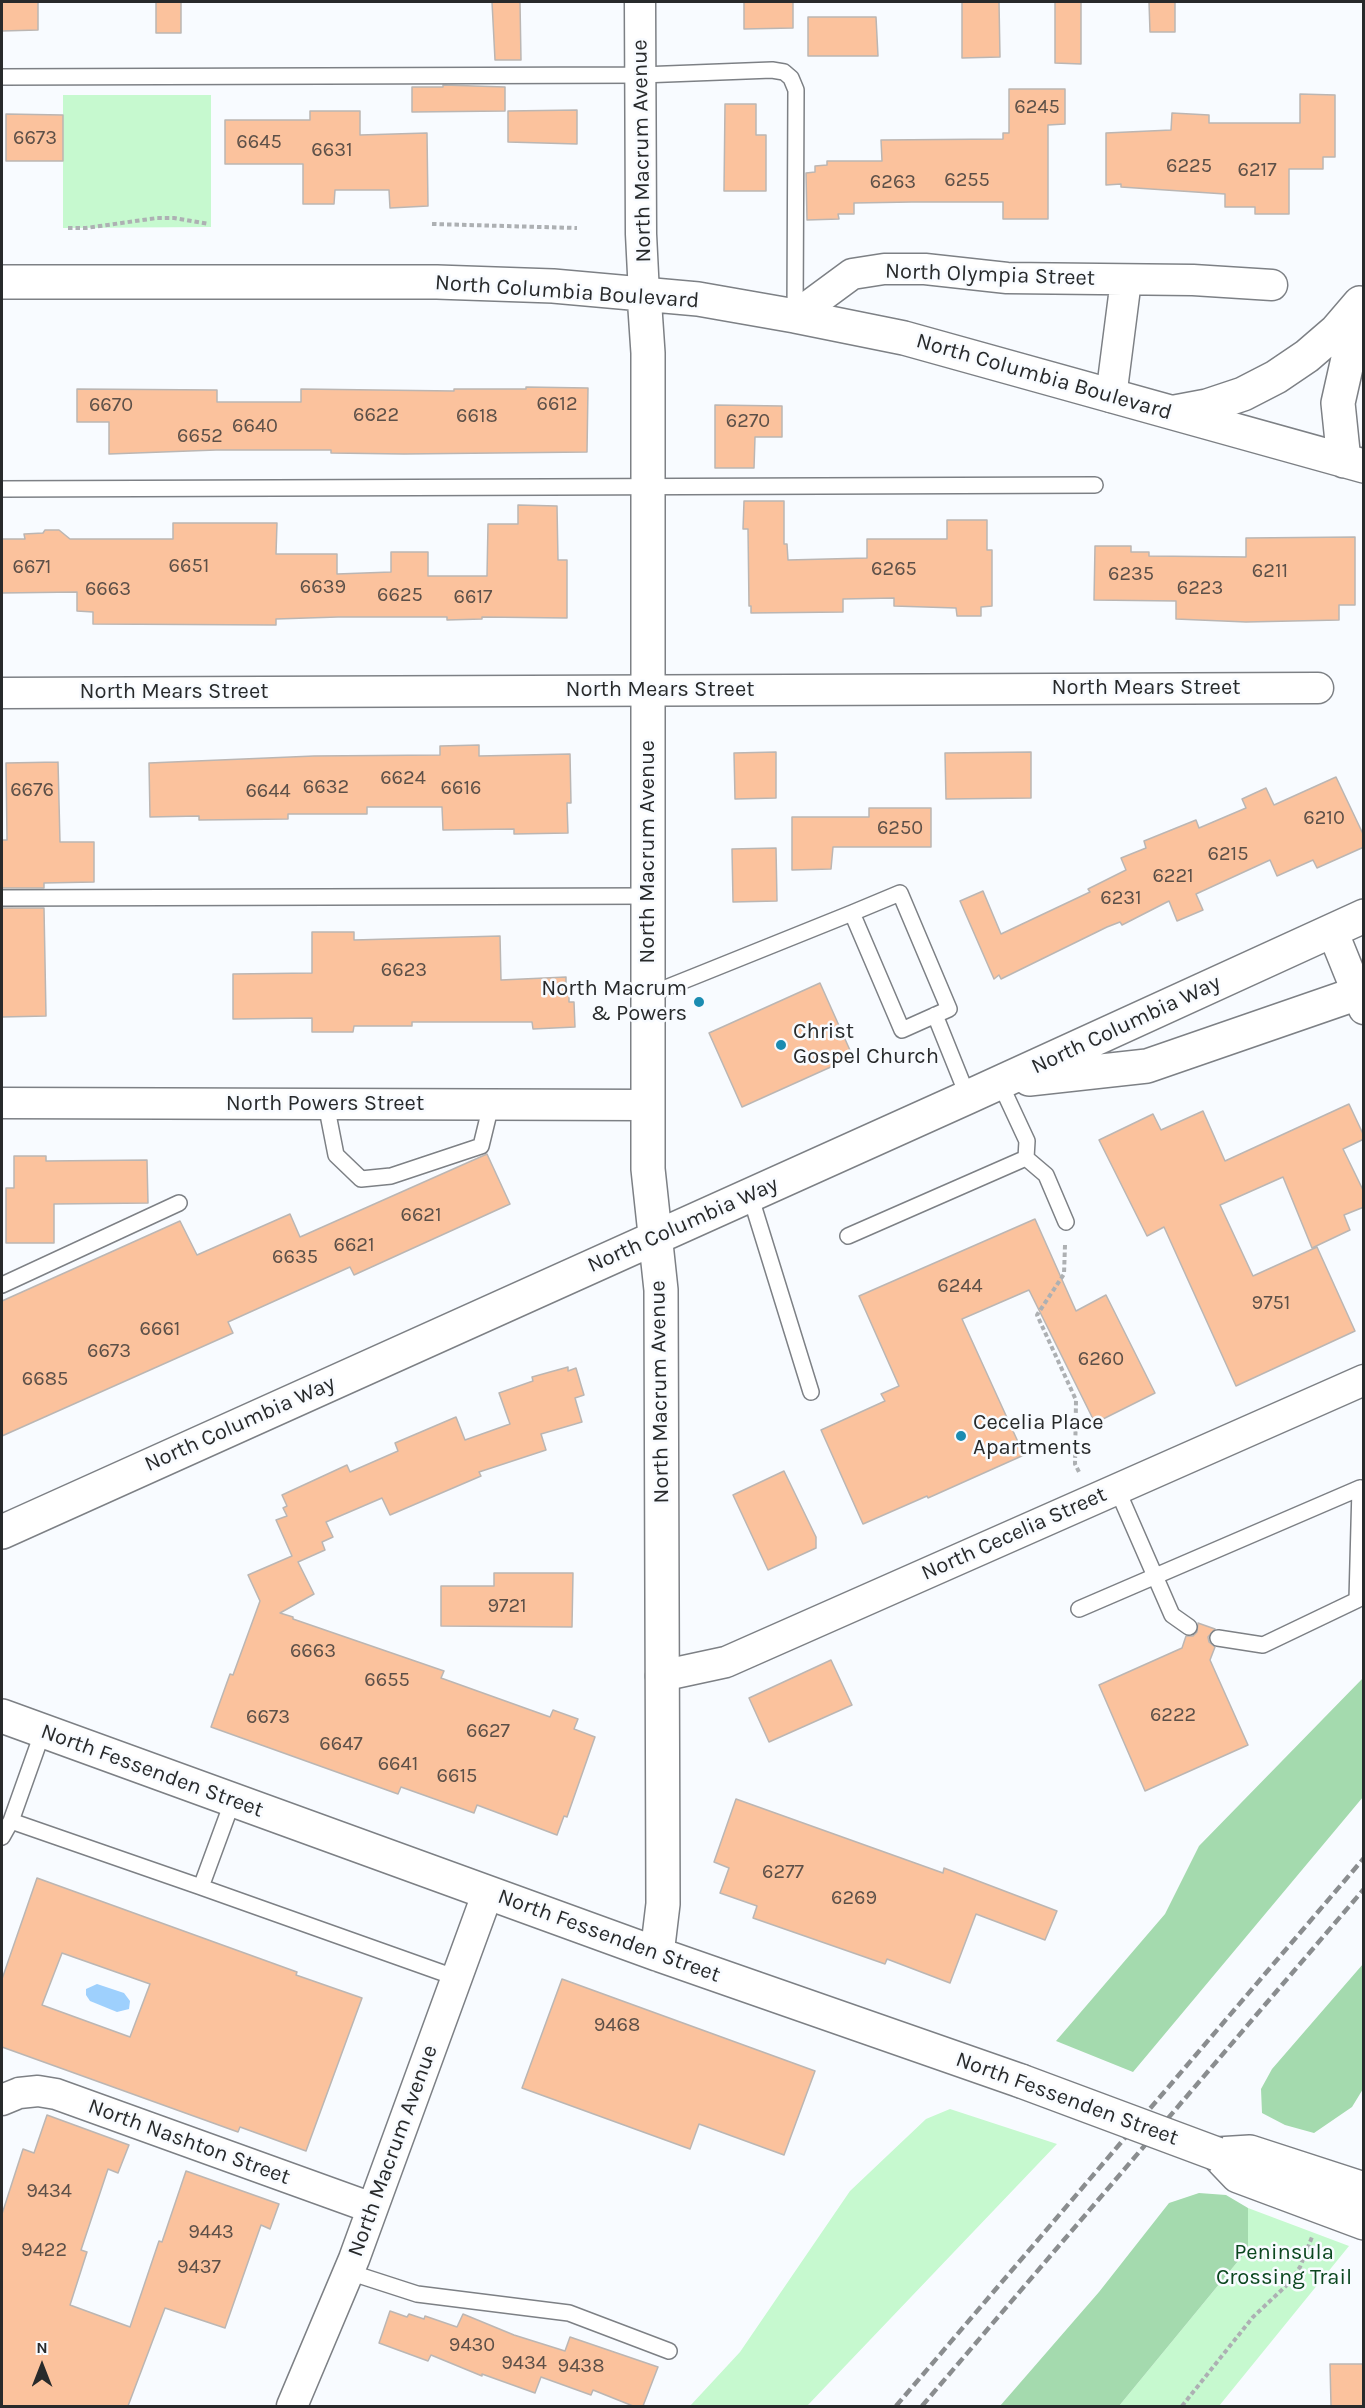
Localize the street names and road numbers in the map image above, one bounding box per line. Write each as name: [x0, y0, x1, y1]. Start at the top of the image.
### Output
street label: North Macrum Avenue: [627, 39, 657, 263]
street label: North Olympia Street: [885, 258, 1095, 292]
street label: North Columbia Boulevard: [434, 270, 700, 314]
street label: North Columbia Boulevard: [913, 328, 1175, 426]
street label: North Mears Street: [1052, 675, 1240, 701]
street label: North Mears Street: [566, 677, 754, 703]
street label: North Mears Street: [80, 679, 268, 705]
street label: North Macrum Avenue: [635, 740, 661, 964]
street label: North Columbia Way: [1027, 970, 1225, 1080]
street label: North Powers Street: [226, 1091, 424, 1117]
street label: North Columbia Way: [584, 1171, 782, 1279]
street label: North Macrum Avenue: [645, 1280, 675, 1504]
street label: North Columbia Way: [141, 1370, 339, 1478]
street label: North Cecelia Street: [917, 1481, 1111, 1587]
street label: North Fessenden Street: [37, 1718, 267, 1824]
street label: North Fessenden Street: [494, 1883, 724, 1989]
street label: North Macrum Avenue: [342, 2042, 444, 2260]
street label: North Fessenden Street: [952, 2046, 1182, 2152]
street label: North Nashton Street: [84, 2093, 294, 2191]

